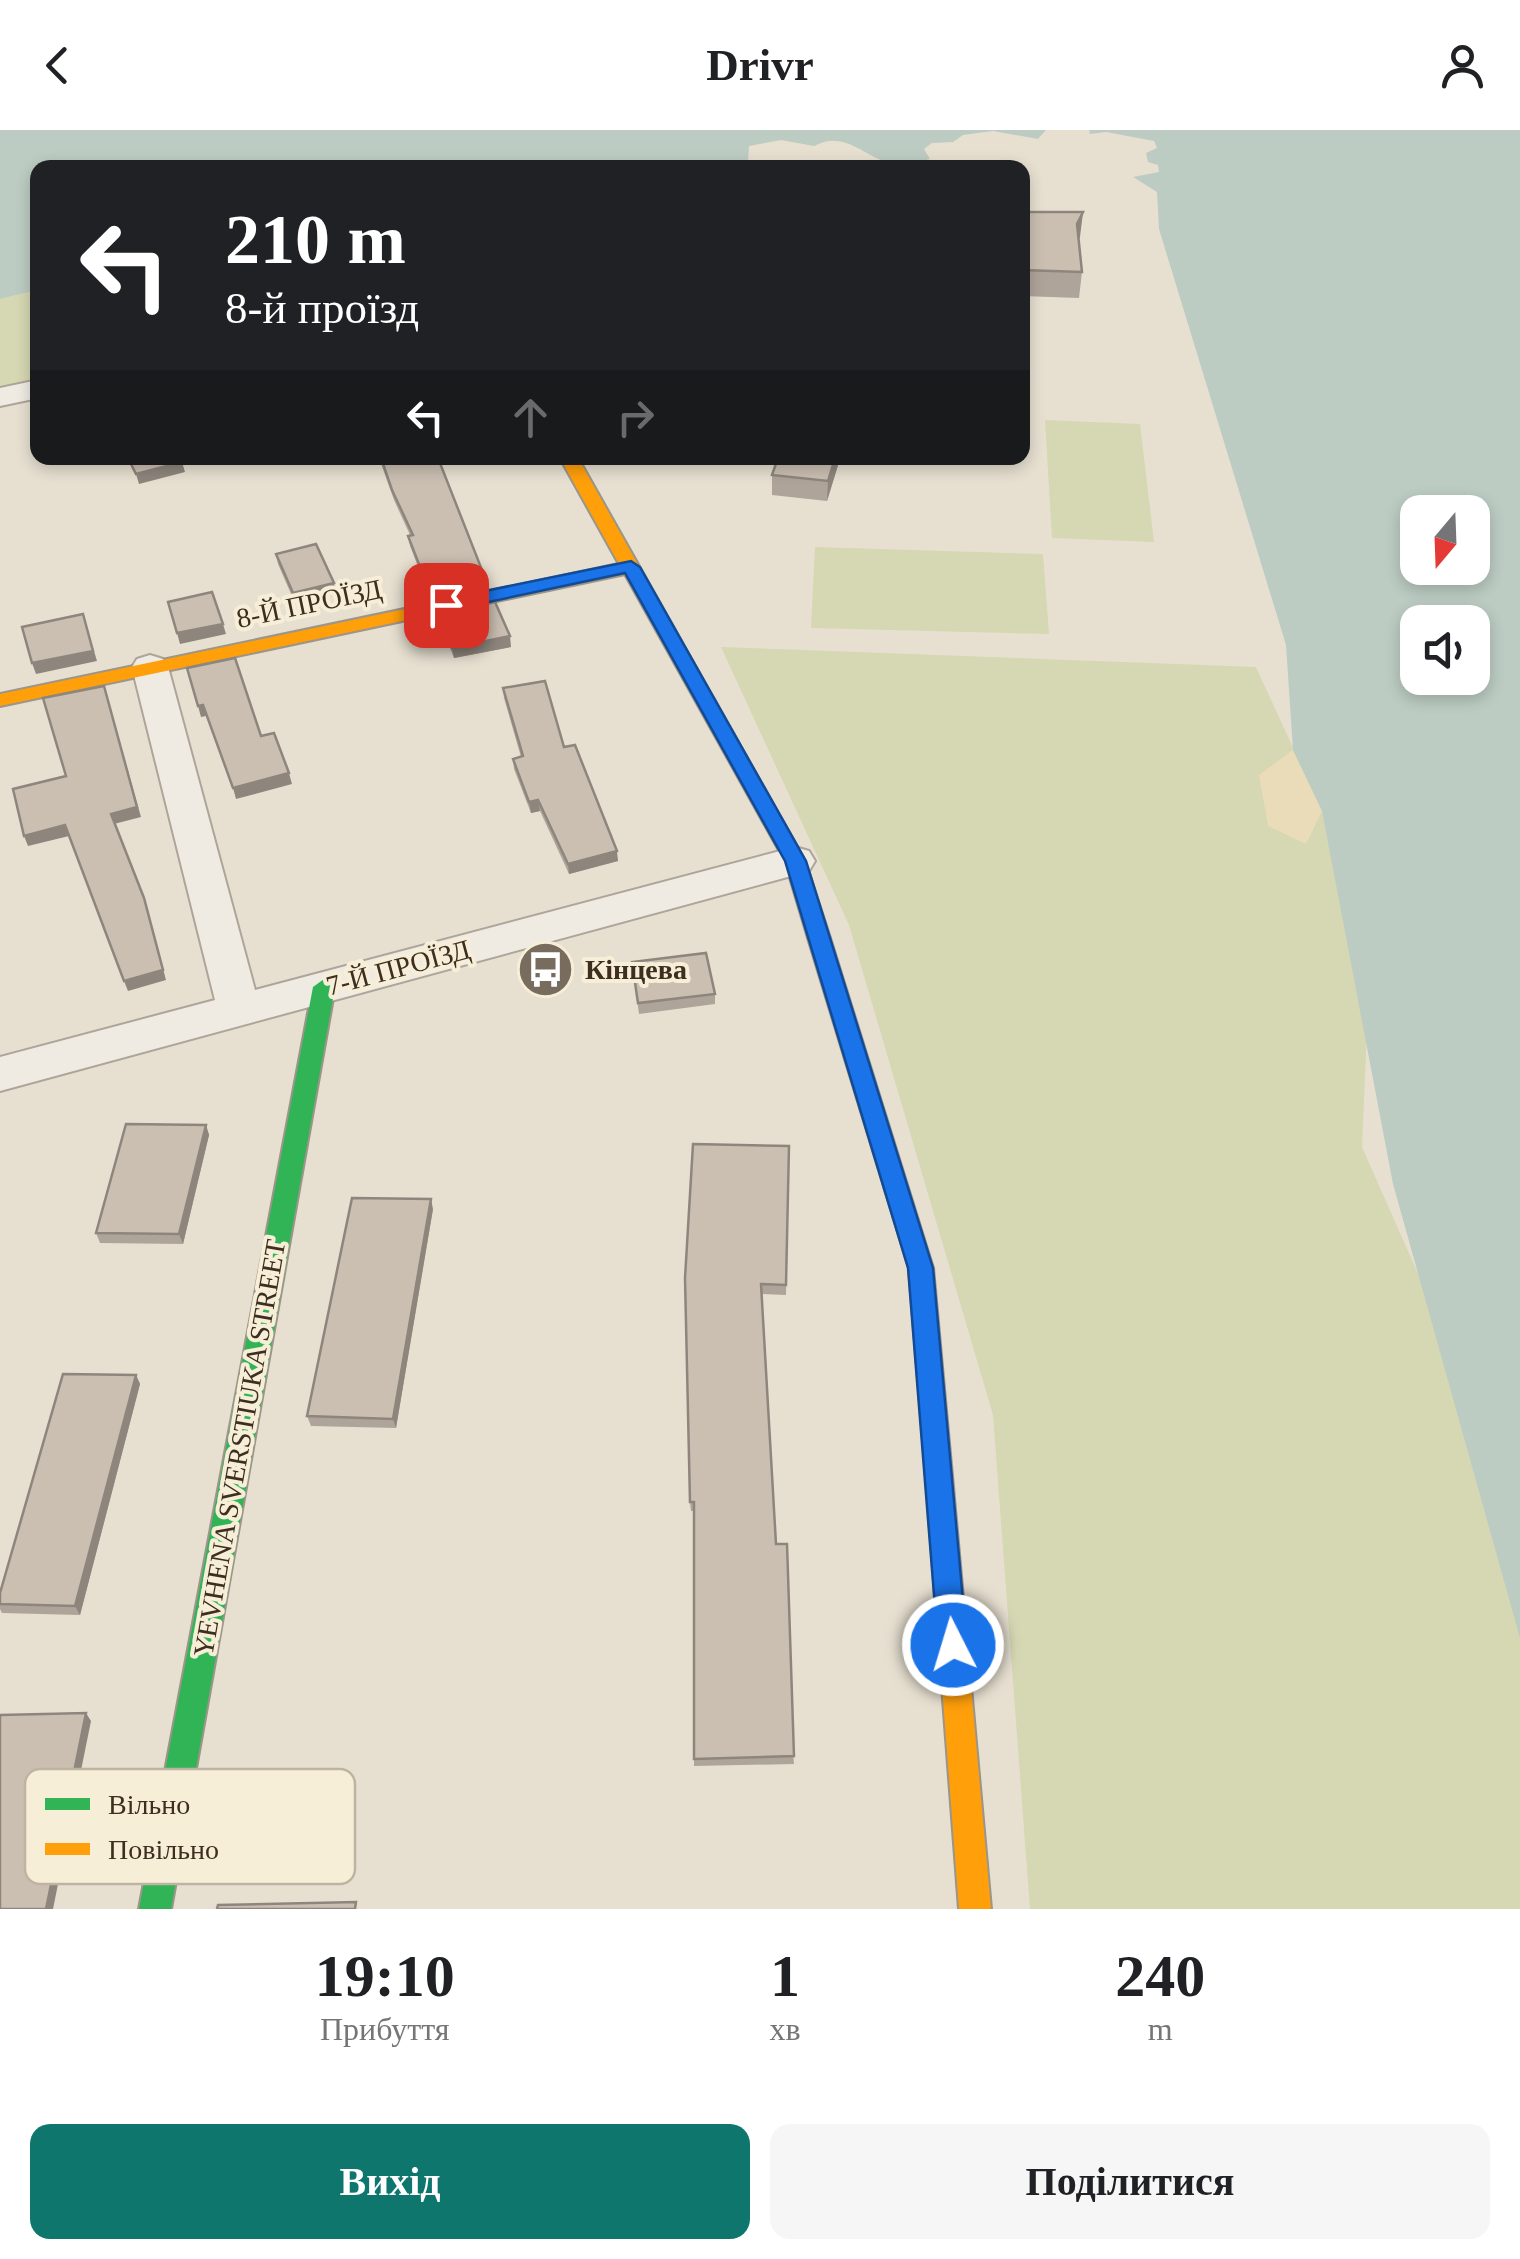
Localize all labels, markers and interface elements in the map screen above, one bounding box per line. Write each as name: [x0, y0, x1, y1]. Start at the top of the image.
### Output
icon: back: [30, 38, 85, 93]
icon: person: [1435, 38, 1490, 93]
text: Drivr: [706, 40, 814, 90]
icon: left: [60, 200, 190, 330]
text: 210 m: [225, 201, 406, 278]
text: 8-й проїзд: [225, 283, 419, 333]
icon: left: [398, 390, 453, 445]
icon: ahead: [503, 390, 558, 445]
icon: right: [608, 390, 663, 445]
north arrow: [1400, 495, 1490, 585]
map controls: [1400, 495, 1490, 695]
pin: [404, 563, 489, 648]
street label: 8-Й ПРОЇЗД: [234, 573, 385, 634]
icon: arrive: [419, 578, 474, 633]
button: sound: [1400, 605, 1490, 695]
street label: 7-Й ПРОЇЗД: [323, 933, 473, 1002]
bus stop icon: Кінцева: [516, 939, 576, 999]
place label: Кінцева: [585, 954, 687, 985]
street label: YEVHENA SVERSTIUKA STREET: [187, 1237, 291, 1659]
position arrow: [901, 1593, 1005, 1697]
legend: [25, 1769, 355, 1884]
text: Вільно: [108, 1789, 190, 1820]
text: Повільно: [108, 1834, 219, 1865]
text: 19:10: [315, 1943, 455, 2009]
text: 1: [770, 1943, 800, 2009]
text: 240: [1115, 1943, 1205, 2009]
text: Прибуття: [320, 2011, 449, 2047]
text: хв: [769, 2011, 801, 2047]
text: m: [1148, 2011, 1173, 2047]
button: Вихід: [30, 2124, 750, 2239]
button: Поділитися: [770, 2124, 1490, 2239]

